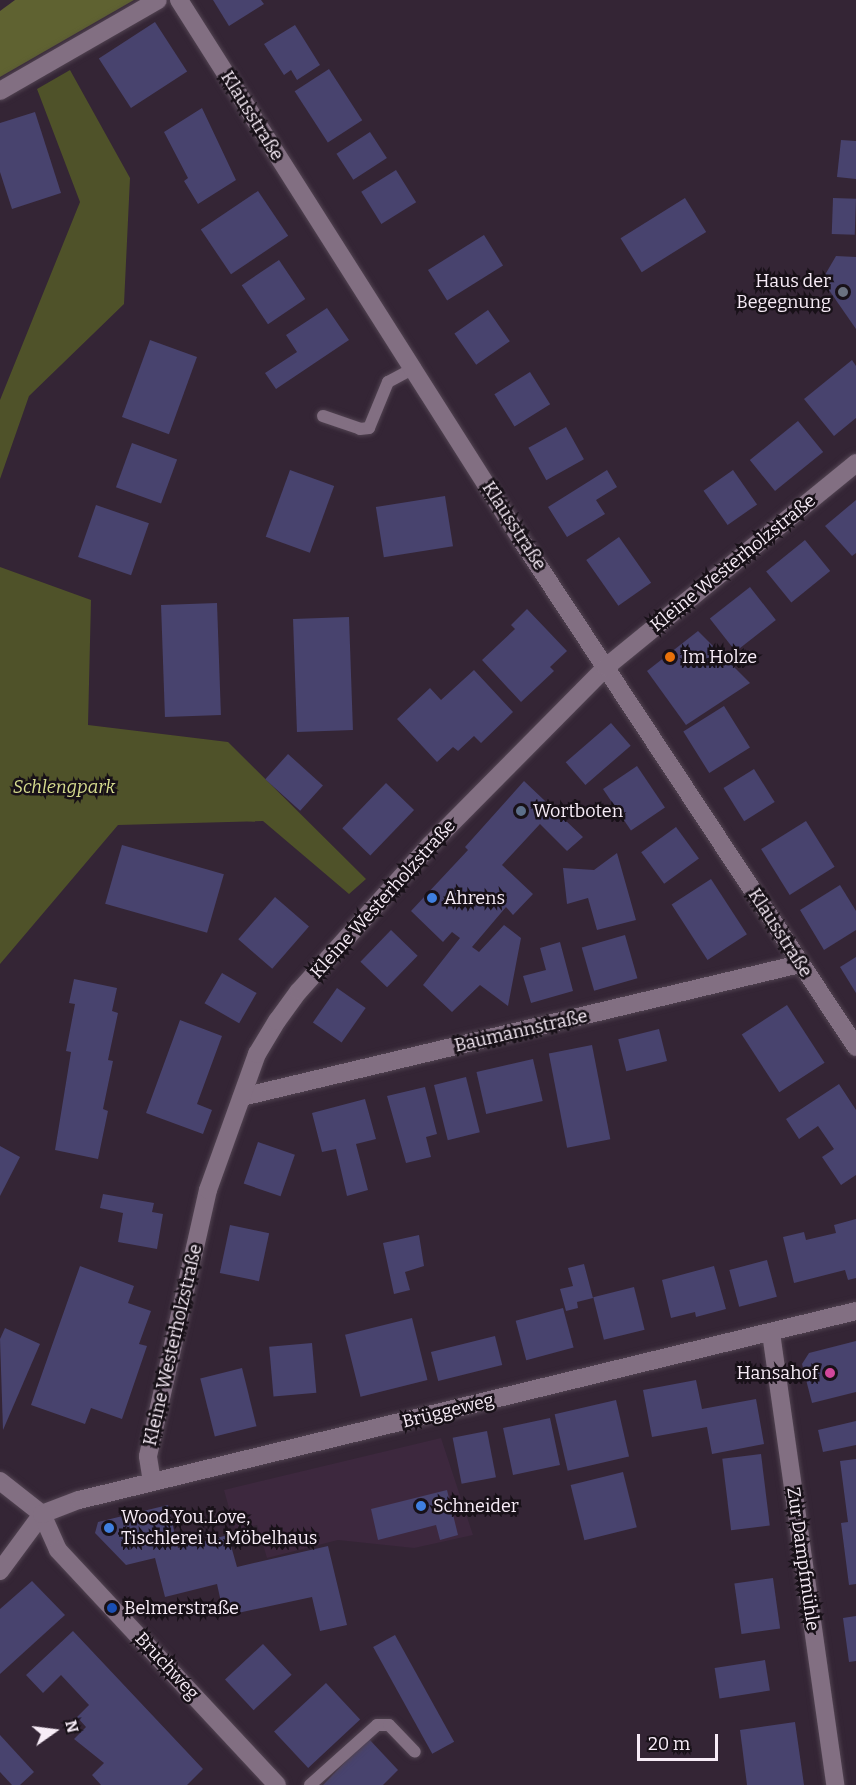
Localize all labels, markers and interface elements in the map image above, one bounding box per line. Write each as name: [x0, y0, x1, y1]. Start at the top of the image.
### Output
street label: Klausstraße: [216, 67, 288, 165]
place label: Haus der Begegnung: [736, 271, 831, 314]
marker: Haus der Begegnung: [836, 285, 850, 299]
street label: Klausstraße: [477, 478, 551, 574]
street label: Kleine Westerholzstraße: [646, 490, 820, 636]
place label: Im Holze: [682, 646, 757, 668]
marker: Im Holze: [663, 650, 677, 664]
park label: Schlengpark: [13, 776, 115, 798]
place label: Wortboten: [533, 800, 623, 822]
marker: Wortboten: [514, 804, 528, 818]
street label: Kleine Westerholzstraße: [306, 815, 460, 983]
street label: Klausstraße: [743, 885, 817, 981]
place label: Ahrens: [444, 887, 505, 909]
marker: Ahrens: [425, 891, 439, 905]
street label: Baumannstraße: [452, 1005, 590, 1057]
street label: Kleine Westerholzstraße: [139, 1242, 207, 1448]
place label: Hansahof: [736, 1362, 818, 1384]
marker: Hansahof: [823, 1366, 837, 1380]
street label: Brüggeweg: [400, 1389, 496, 1433]
street label: Zur Dampfmühle: [782, 1486, 824, 1632]
place label: Schneider: [433, 1495, 519, 1517]
marker: Schneider: [414, 1499, 428, 1513]
place label: Wood.You.Love, Tischlerei u. Möbelhaus: [121, 1507, 317, 1550]
marker: Wood.You.Love, Tischlerei u. Möbelhaus: [102, 1521, 116, 1535]
place label: Belmerstraße: [124, 1597, 239, 1619]
marker: Belmerstraße: [105, 1601, 119, 1615]
street label: Bruchweg: [130, 1628, 204, 1704]
north arrow: [24, 1701, 84, 1761]
text: N: [61, 1718, 83, 1735]
scale bar: [640, 1722, 721, 1760]
text: 20 m: [648, 1733, 690, 1755]

